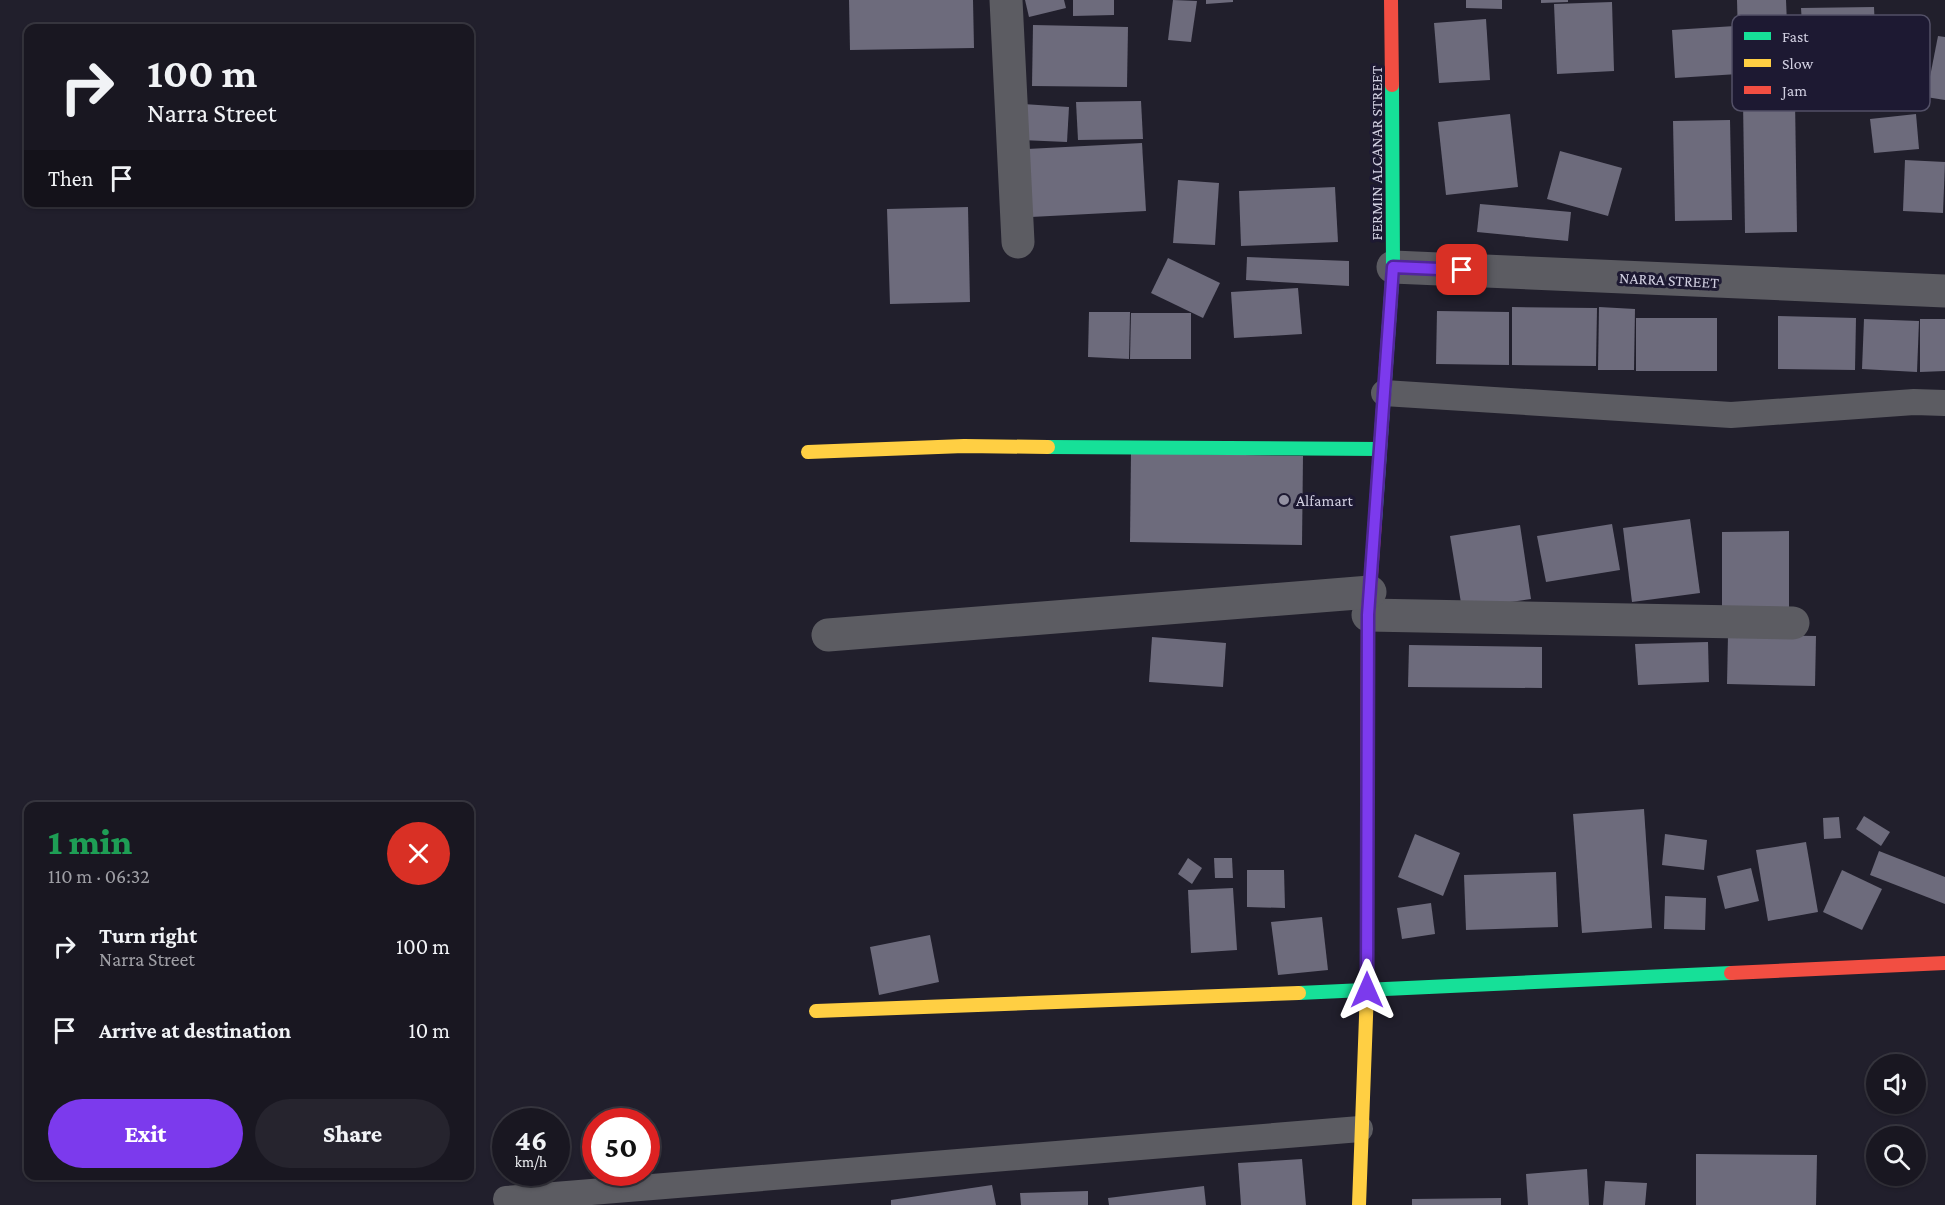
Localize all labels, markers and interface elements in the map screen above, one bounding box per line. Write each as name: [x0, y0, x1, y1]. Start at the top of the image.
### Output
legend: [1732, 15, 1930, 111]
text: Fast: [1782, 28, 1809, 45]
icon: right: [48, 48, 126, 126]
text: 100 m: [147, 49, 257, 96]
text: Slow: [1782, 55, 1814, 72]
street label: FERMIN ALCANAR STREET: [1368, 65, 1385, 240]
text: Jam: [1780, 82, 1807, 100]
text: Narra Street: [147, 98, 277, 128]
icon: arrive: [105, 162, 138, 195]
text: Then: [48, 166, 93, 191]
pin: [1436, 244, 1487, 295]
icon: arrive: [1445, 253, 1478, 286]
street label: NARRA STREET: [1619, 269, 1720, 291]
place label: Alfamart: [1296, 492, 1353, 509]
marker: Alfamart: [1277, 493, 1291, 507]
text: 1 min: [48, 822, 132, 862]
button: close: [387, 822, 450, 885]
text: 110 m · 06:32: [48, 865, 150, 887]
text: Turn right: [99, 923, 197, 948]
icon: right: [48, 930, 81, 963]
text: 100 m: [396, 934, 450, 959]
text: Narra Street: [99, 948, 195, 970]
position arrow: [1335, 958, 1399, 1022]
icon: arrive: [48, 1014, 81, 1047]
text: Arrive at destination: [99, 1018, 291, 1043]
text: 10 m: [408, 1018, 450, 1043]
map controls: [1866, 1054, 1926, 1186]
button: sound: [1866, 1054, 1926, 1114]
button: Exit: [48, 1099, 243, 1168]
button: Share: [255, 1099, 450, 1168]
speed limit sign: 50: [582, 1108, 660, 1186]
text: 46: [515, 1123, 547, 1156]
button: search: [1866, 1126, 1926, 1186]
text: km/h: [515, 1154, 547, 1170]

